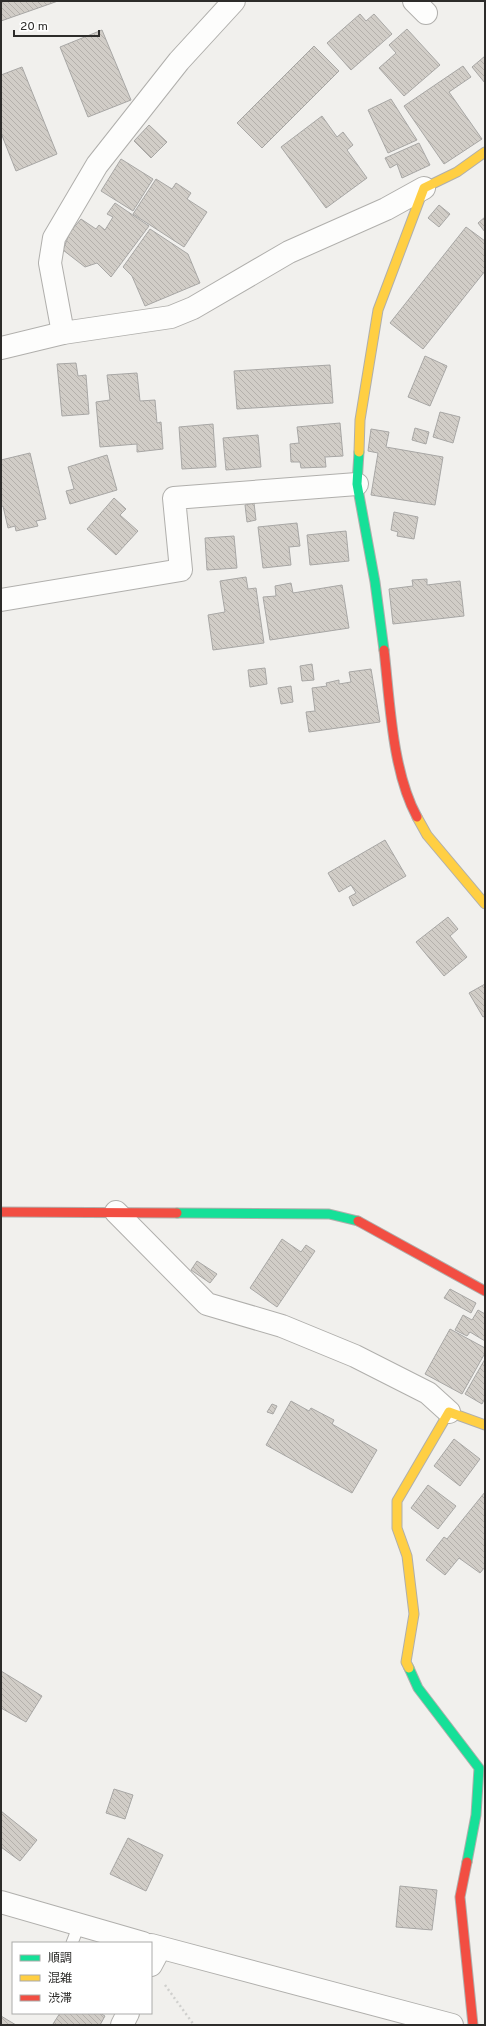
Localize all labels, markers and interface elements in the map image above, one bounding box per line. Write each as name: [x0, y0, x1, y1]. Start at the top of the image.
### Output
scale bar: [14, 12, 99, 38]
text: 20 m: [20, 19, 48, 35]
legend: [12, 1942, 152, 2014]
text: 順調: [48, 1951, 72, 1967]
text: 混雑: [48, 1971, 72, 1987]
text: 渋滞: [48, 1991, 72, 2007]

